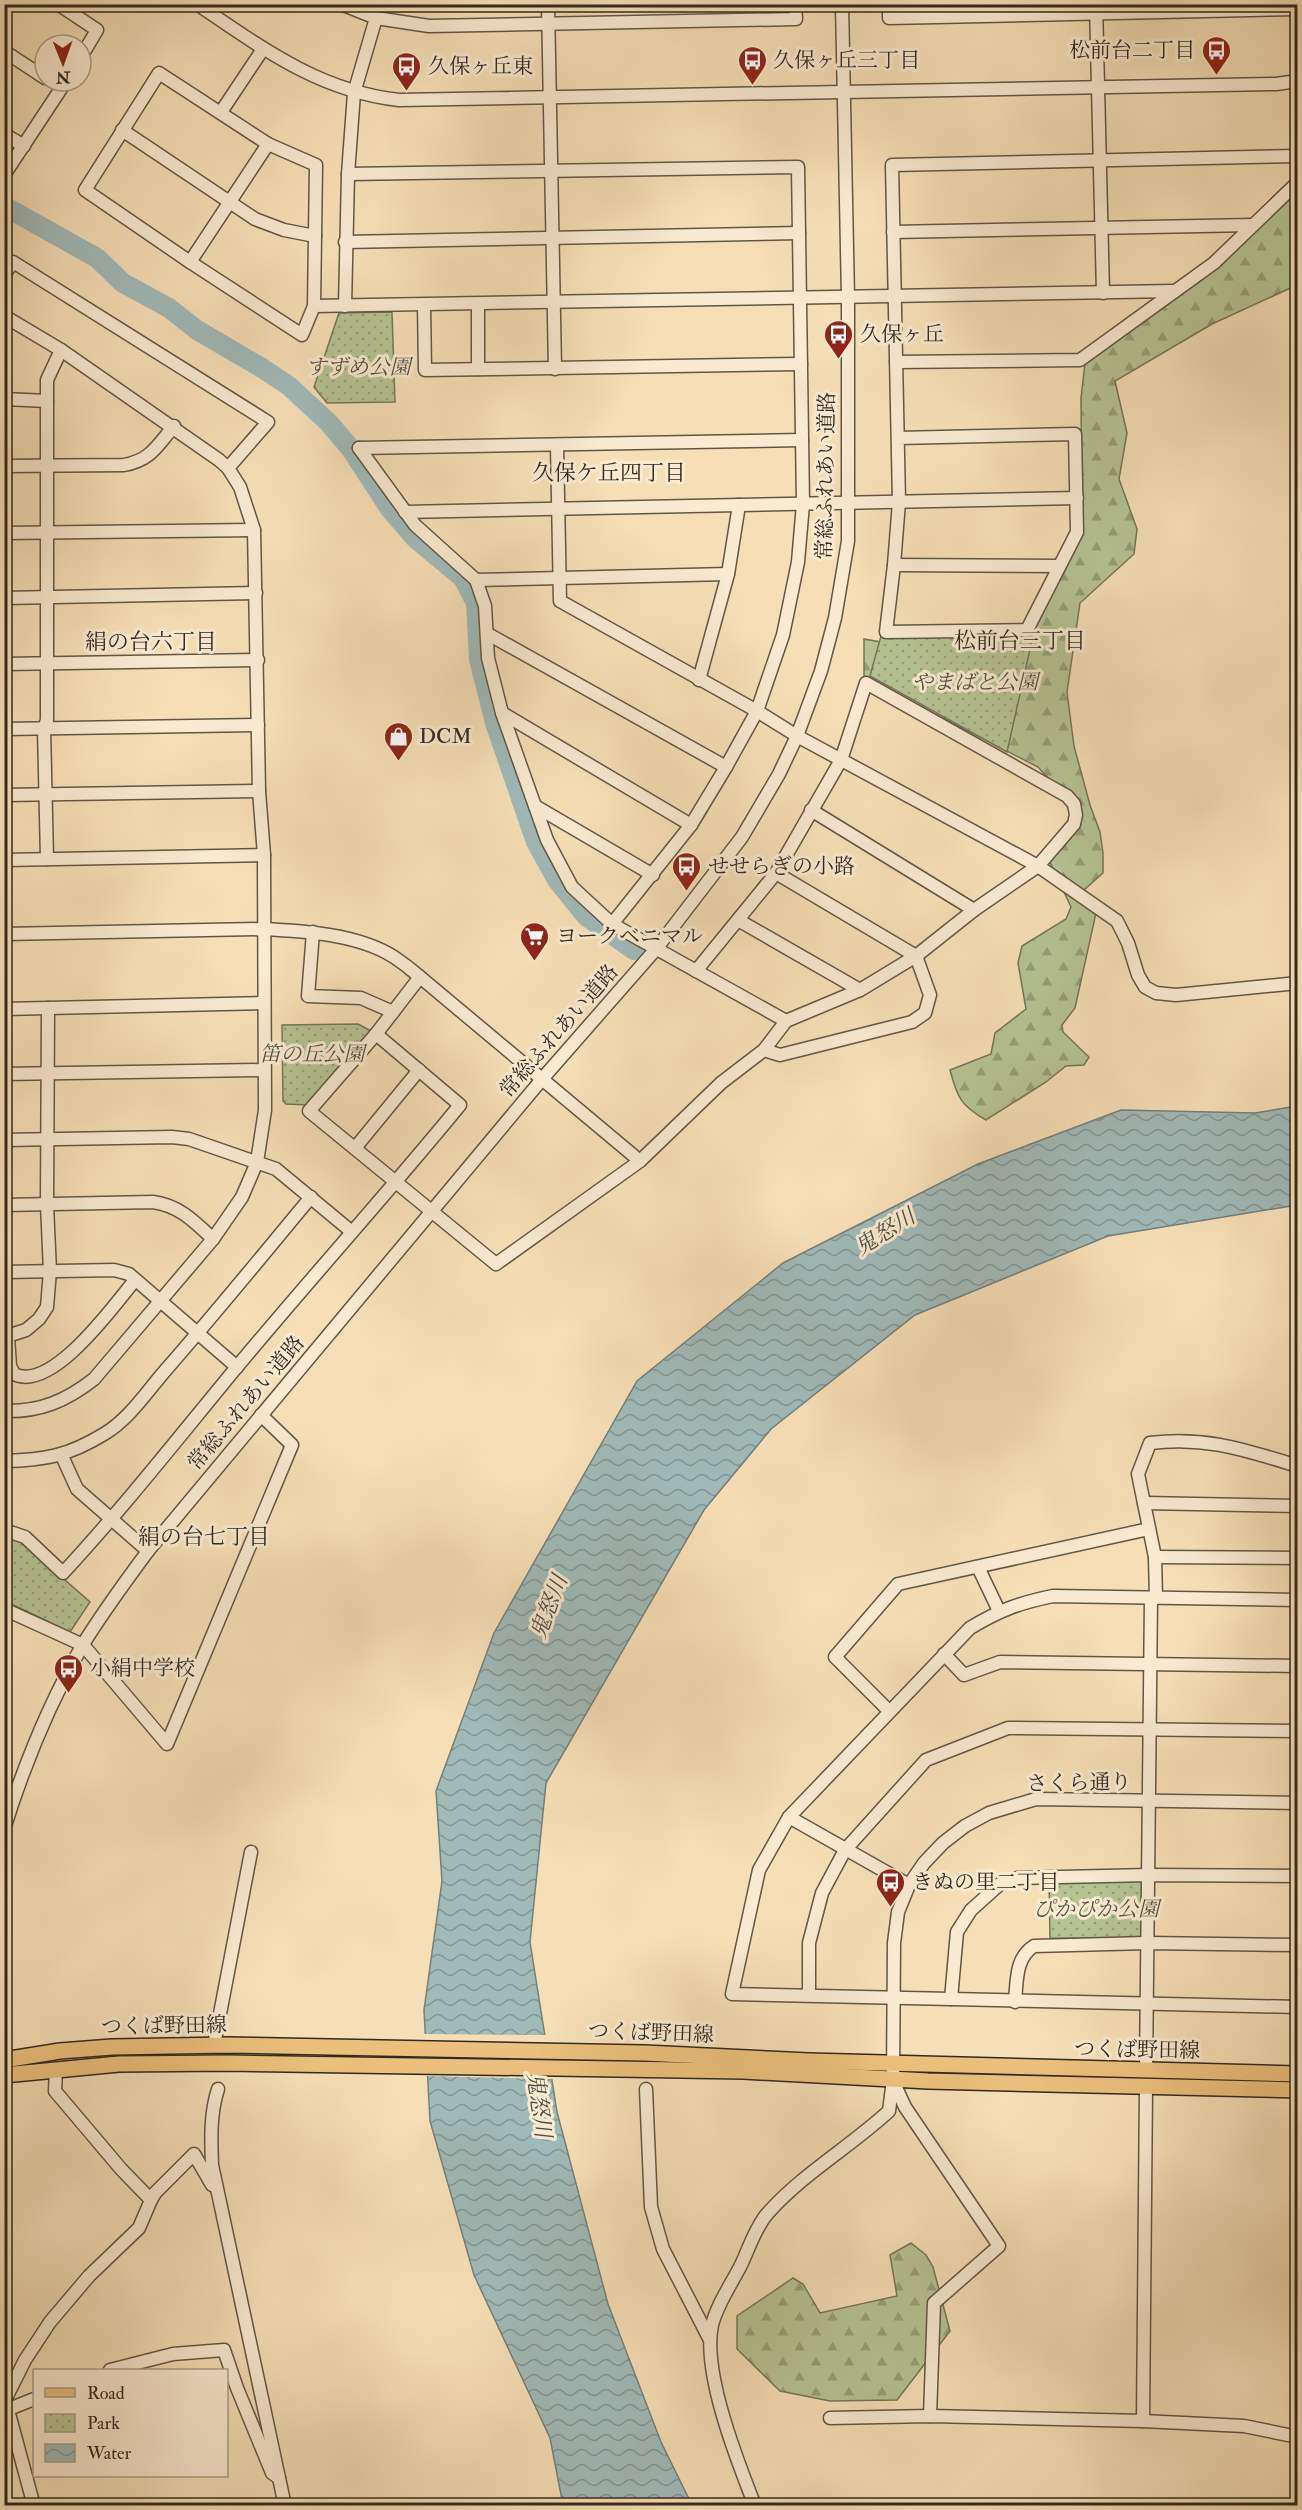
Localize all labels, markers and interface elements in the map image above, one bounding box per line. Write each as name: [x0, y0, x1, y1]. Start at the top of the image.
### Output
north arrow: [33, 33, 93, 93]
bus stop icon: 松前台二丁目: [1200, 34, 1232, 76]
place label: 松前台二丁目: [1069, 37, 1195, 64]
bus stop icon: 久保ヶ丘三丁目: [736, 44, 768, 86]
place label: 久保ヶ丘三丁目: [773, 47, 920, 74]
bus stop icon: 久保ヶ丘東: [391, 50, 423, 92]
place label: 久保ヶ丘東: [428, 53, 533, 80]
text: N: [55, 67, 72, 87]
bus stop icon: 久保ヶ丘: [823, 318, 855, 360]
place label: 久保ヶ丘: [860, 321, 944, 348]
park label: すずめ公園: [305, 354, 414, 381]
street label: 常総ふれあい道路: [811, 392, 841, 560]
district label: 久保ケ丘四丁目: [532, 459, 686, 487]
district label: 松前台三丁目: [954, 627, 1086, 655]
district label: 絹の台六丁目: [85, 628, 217, 656]
park label: やまばと公園: [912, 669, 1041, 696]
shop icon: DCM: [382, 720, 414, 762]
place label: DCM: [419, 723, 472, 750]
bus stop icon: せせらぎの小路: [671, 850, 703, 892]
place label: せせらぎの小路: [708, 853, 855, 880]
supermarket icon: ヨークベニマル: [519, 920, 551, 962]
place label: ヨークベニマル: [556, 923, 703, 950]
street label: 常総ふれあい道路: [494, 959, 624, 1103]
park label: 笛の丘公園: [260, 1041, 367, 1068]
water label: 鬼怒川: [850, 1202, 922, 1261]
street label: 常総ふれあい道路: [182, 1330, 310, 1476]
district label: 絹の台七丁目: [138, 1523, 270, 1551]
water label: 鬼怒川: [524, 1569, 575, 1643]
bus stop icon: 小絹中学校: [53, 1652, 85, 1694]
place label: 小絹中学校: [90, 1655, 195, 1682]
street label: さくら通り: [1026, 1769, 1132, 1797]
bus stop icon: きぬの里二丁目: [875, 1866, 907, 1908]
place label: きぬの里二丁目: [912, 1869, 1059, 1896]
park label: ぴかぴか公園: [1033, 1896, 1162, 1923]
street label: つくば野田線: [101, 2011, 227, 2041]
street label: つくば野田線: [588, 2017, 714, 2049]
street label: つくば野田線: [1074, 2035, 1200, 2065]
water label: 鬼怒川: [521, 2070, 558, 2142]
legend: [33, 2369, 228, 2477]
text: Road: [87, 2382, 125, 2405]
text: Park: [87, 2412, 120, 2435]
text: Water: [86, 2442, 131, 2465]

